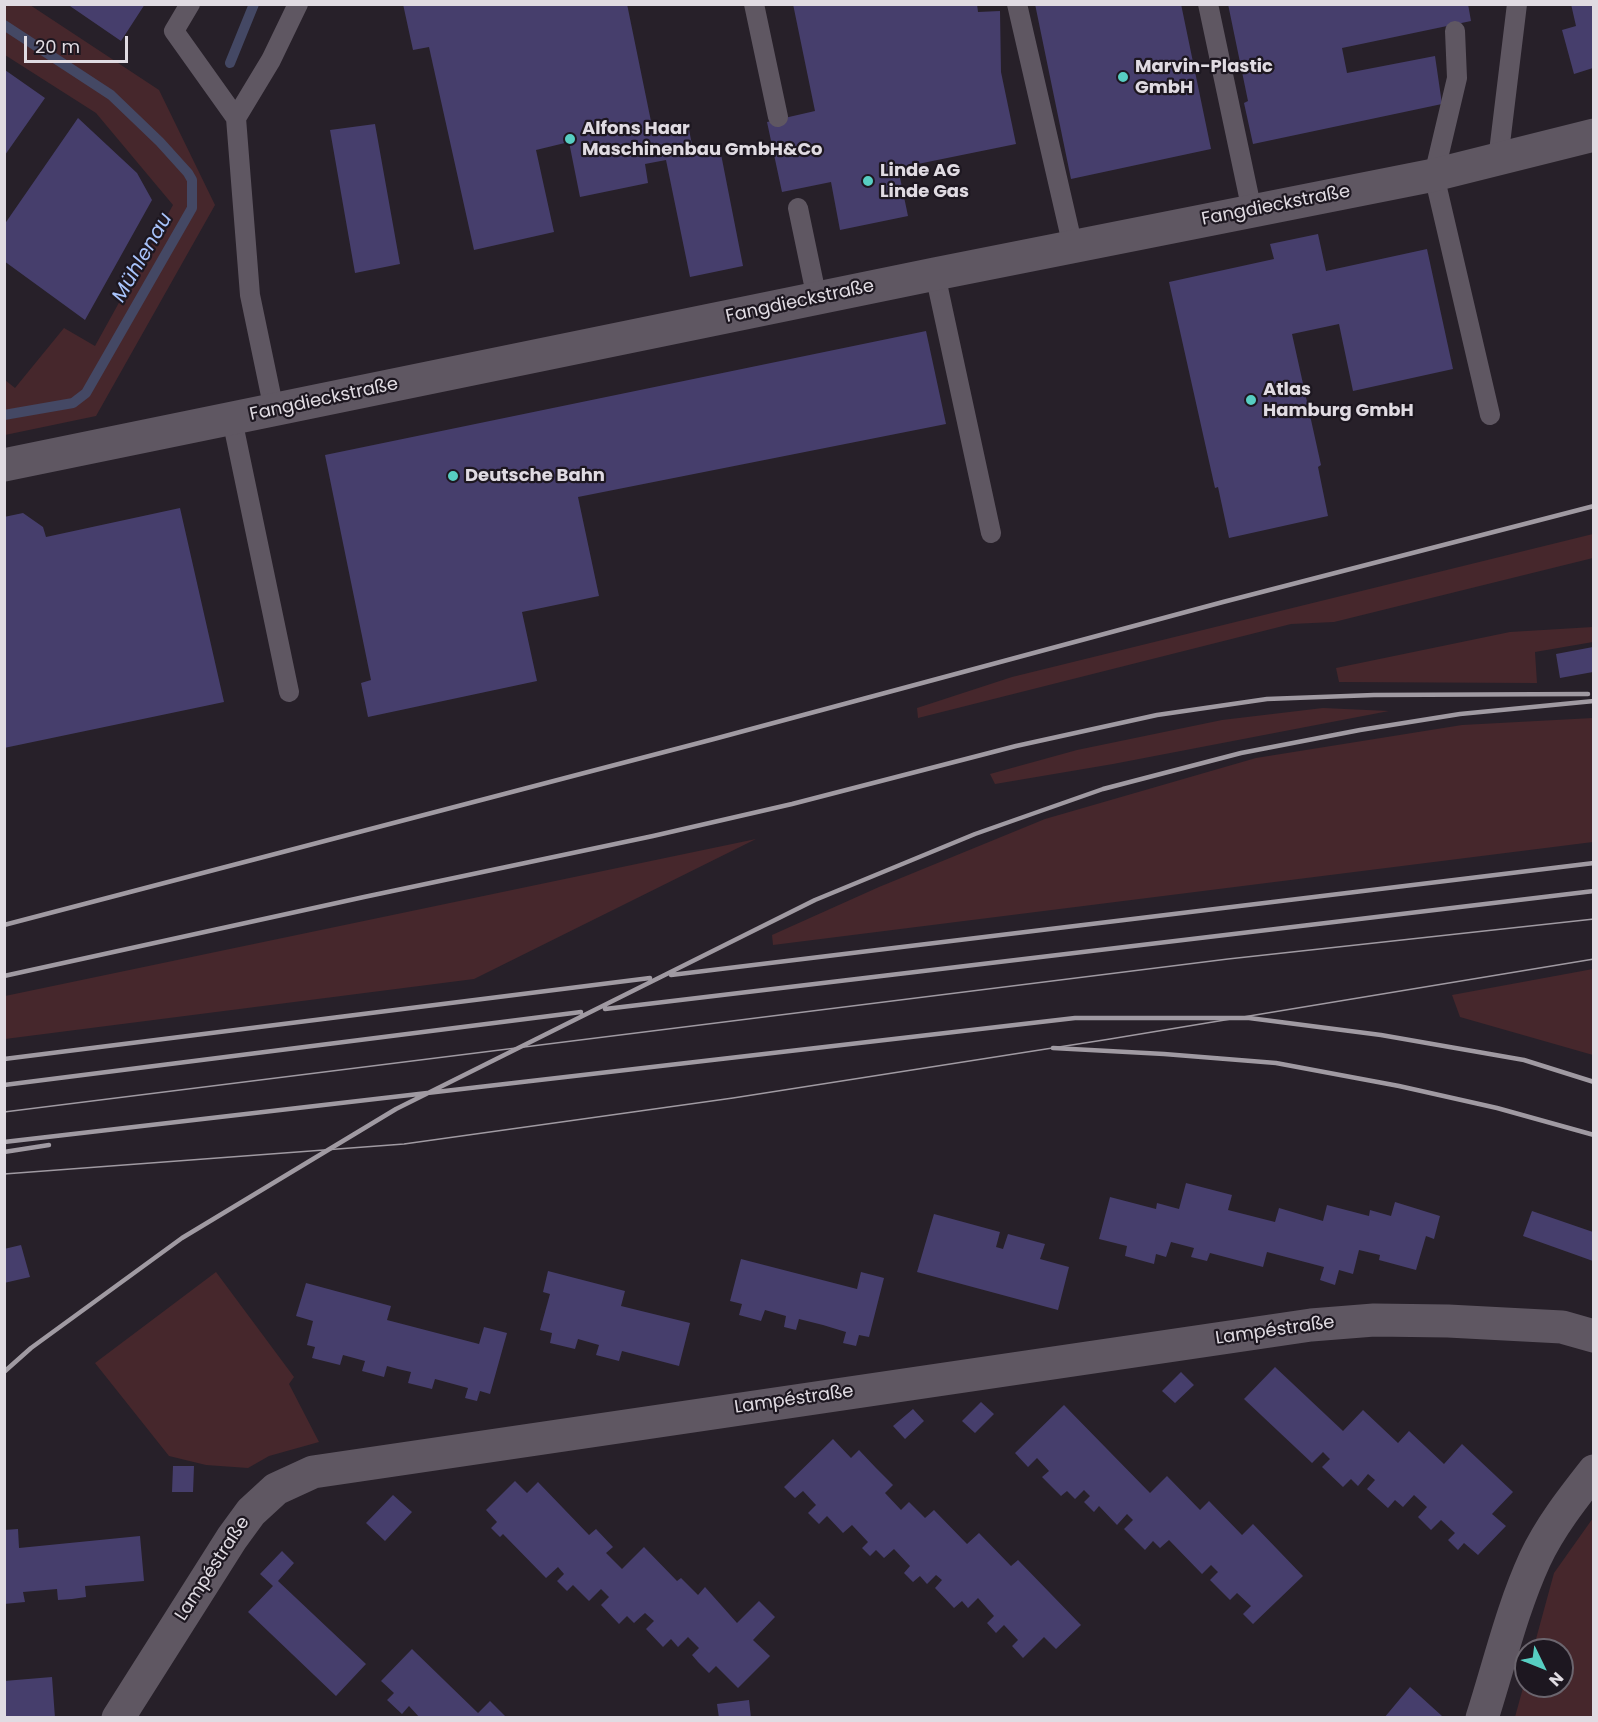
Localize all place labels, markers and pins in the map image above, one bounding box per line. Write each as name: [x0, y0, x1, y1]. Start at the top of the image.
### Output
place label: Marvin-Plastic GmbH: [1135, 56, 1273, 98]
marker: Marvin-Plastic GmbH: [1116, 70, 1130, 84]
place label: Alfons Haar Maschinenbau GmbH&Co: [582, 118, 823, 160]
marker: Alfons Haar Maschinenbau GmbH&Co: [563, 132, 577, 146]
place label: Linde AG Linde Gas: [880, 160, 969, 202]
marker: Linde AG Linde Gas: [861, 174, 875, 188]
place label: Atlas Hamburg GmbH: [1263, 379, 1414, 422]
marker: Atlas Hamburg GmbH: [1244, 393, 1258, 407]
place label: Deutsche Bahn: [465, 465, 605, 487]
marker: Deutsche Bahn: [446, 469, 460, 483]

